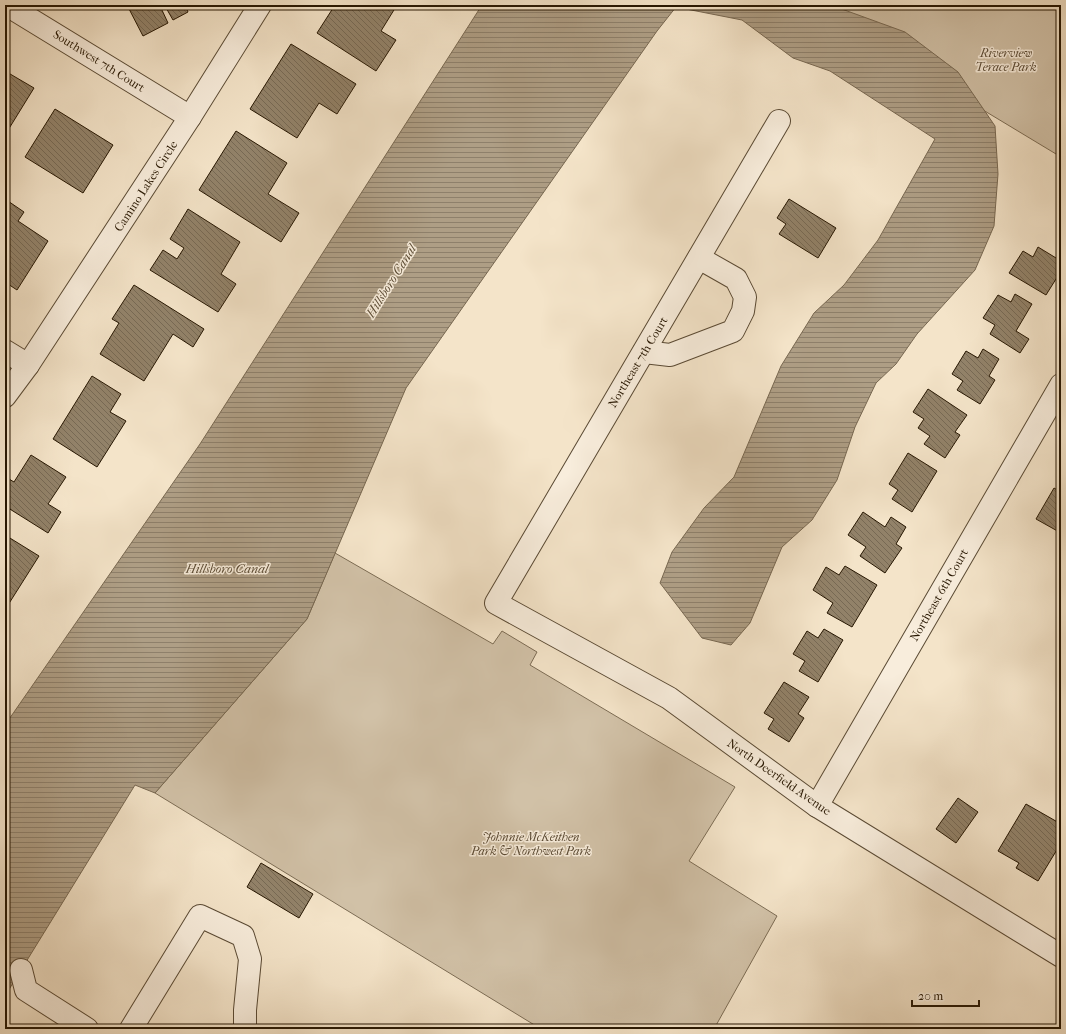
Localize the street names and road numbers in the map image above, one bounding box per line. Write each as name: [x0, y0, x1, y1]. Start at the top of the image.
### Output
street label: Southwest 7th Court: [51, 27, 148, 95]
street label: Camino Lakes Circle: [111, 138, 181, 234]
street label: Northeast 7th Court: [605, 313, 671, 410]
street label: Northeast 6th Court: [907, 546, 971, 644]
street label: North Deerfield Avenue: [724, 736, 834, 818]

